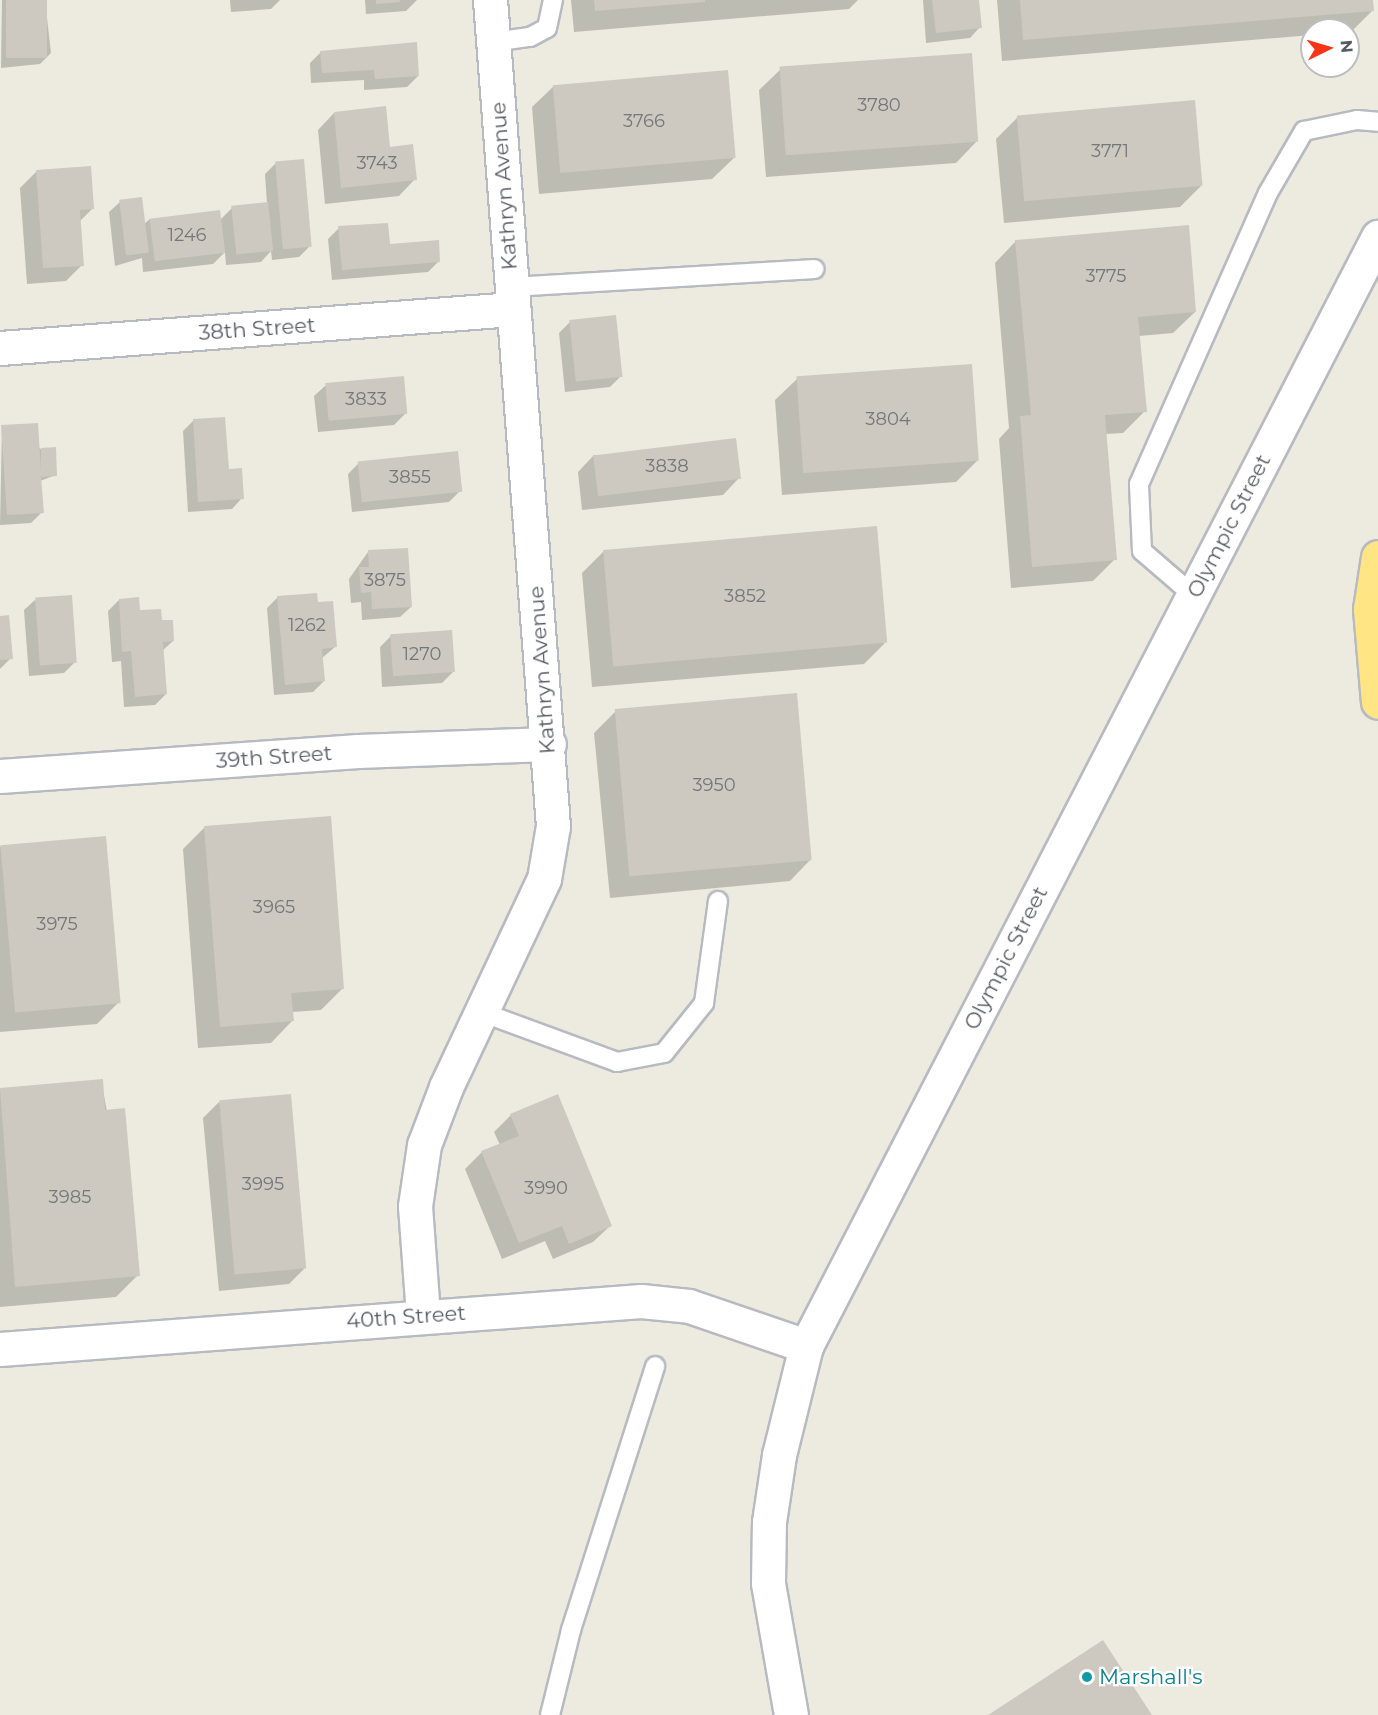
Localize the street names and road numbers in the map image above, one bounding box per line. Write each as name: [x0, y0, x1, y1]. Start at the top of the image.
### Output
street label: Kathryn Avenue: [486, 101, 522, 271]
street label: 38th Street: [198, 312, 316, 346]
street label: Olympic Street: [1182, 450, 1276, 602]
street label: Kathryn Avenue: [524, 585, 560, 755]
street label: 39th Street: [215, 740, 333, 774]
street label: Olympic Street: [959, 882, 1053, 1034]
street label: 40th Street: [345, 1300, 467, 1334]

